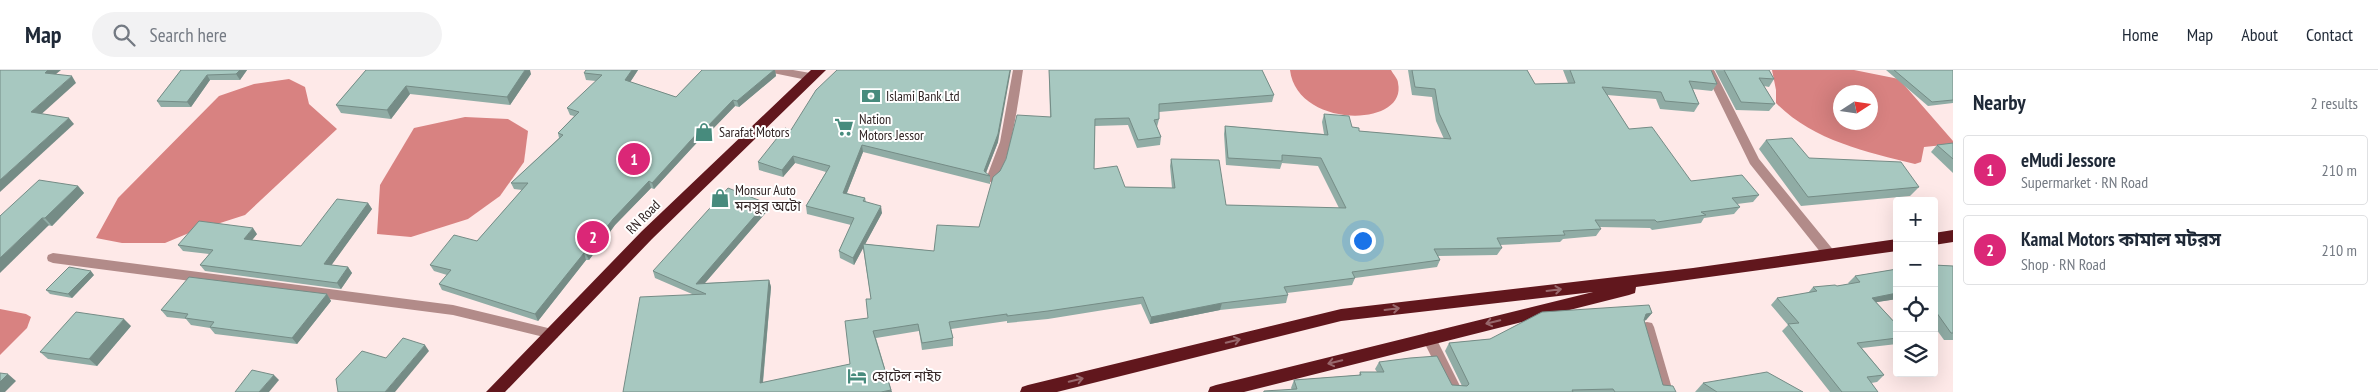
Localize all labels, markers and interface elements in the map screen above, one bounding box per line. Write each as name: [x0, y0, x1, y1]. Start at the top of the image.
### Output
search box: [92, 12, 442, 57]
text: Map: [25, 19, 62, 50]
icon: search: [110, 21, 138, 49]
text: Search here: [150, 23, 227, 47]
text: Home: [2122, 23, 2159, 46]
text: Map: [2187, 23, 2213, 46]
text: About: [2241, 23, 2278, 46]
text: Contact: [2306, 23, 2353, 46]
bank icon: Islami Bank Ltd: [860, 85, 882, 107]
north arrow: [1833, 85, 1878, 130]
place label: Islami Bank Ltd: [886, 87, 960, 105]
text: Nearby: [1973, 89, 2026, 116]
text: 2 results: [2311, 93, 2358, 113]
place label: Nation Motors Jessor: [859, 110, 924, 144]
supermarket icon: Nation Motors Jessor: [833, 116, 855, 138]
shop icon: Sarafat Motors: [693, 121, 715, 143]
place label: Sarafat Motors: [719, 123, 790, 141]
pin: 1: [618, 140, 650, 178]
text: eMudi Jessore: [2021, 148, 2116, 172]
text: 1: [1986, 160, 1994, 180]
text: 210 m: [2322, 160, 2357, 180]
text: Supermarket · RN Road: [2021, 172, 2148, 192]
place label: Monsur Auto মনসুর অটো: [734, 181, 801, 215]
shop icon: Monsur Auto মনসুর অটো: [709, 187, 731, 209]
street label: RN Road: [622, 196, 664, 238]
map controls: [1893, 197, 1938, 377]
button: +: [1893, 197, 1938, 242]
pin: 2: [577, 218, 609, 256]
text: Kamal Motors কামাল মটরস: [2021, 227, 2221, 251]
your location: [1350, 228, 1376, 254]
text: 2: [1986, 240, 1994, 260]
text: 210 m: [2322, 240, 2357, 260]
button: −: [1893, 242, 1938, 287]
text: Shop · RN Road: [2021, 254, 2106, 274]
one-way arrow: [1545, 285, 1561, 295]
button: locate: [1893, 287, 1938, 332]
one-way arrow: [1384, 304, 1400, 314]
one-way arrow: [1485, 318, 1501, 327]
button: layers: [1893, 332, 1938, 377]
one-way arrow: [1225, 336, 1241, 345]
one-way arrow: [1328, 357, 1344, 367]
hotel icon: হোটেল নাইচ: [846, 365, 868, 387]
place label: হোটেল নাইচ: [872, 367, 942, 385]
one-way arrow: [1067, 375, 1083, 384]

